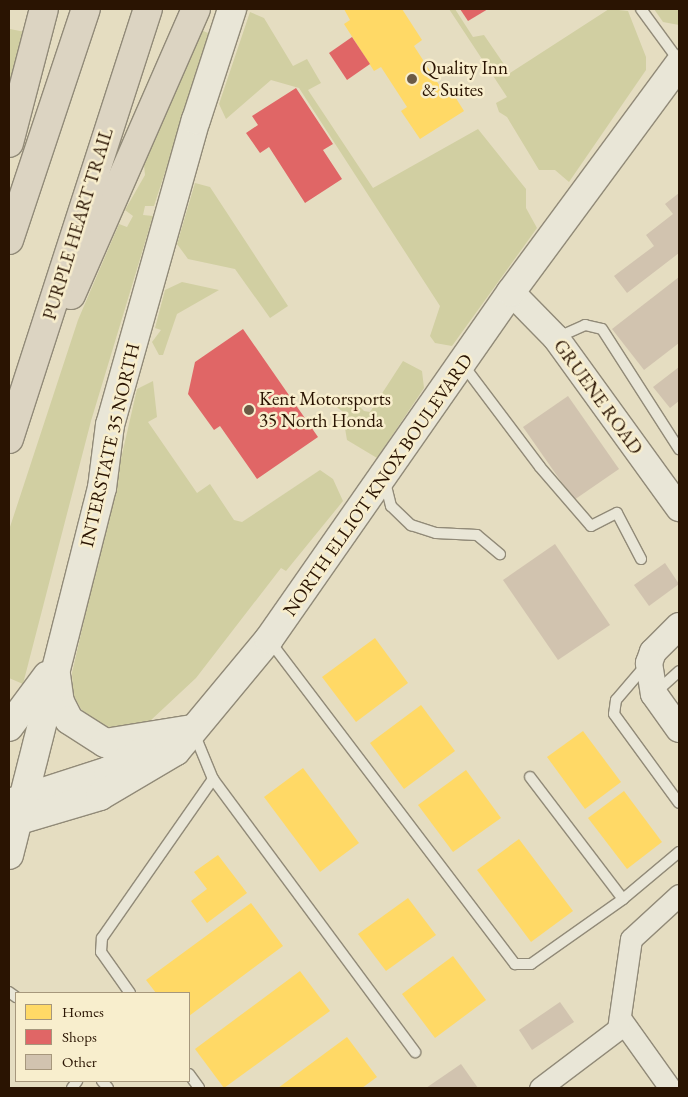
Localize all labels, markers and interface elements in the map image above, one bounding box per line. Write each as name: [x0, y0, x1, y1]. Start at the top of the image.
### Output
place label: Quality Inn & Suites: [422, 57, 508, 101]
marker: Quality Inn & Suites: [406, 73, 418, 85]
street label: PURPLE HEART TRAIL: [38, 125, 118, 323]
street label: GRUENE ROAD: [549, 335, 647, 459]
street label: INTERSTATE 35 NORTH: [75, 341, 145, 549]
street label: NORTH ELLIOT KNOX BOULEVARD: [278, 349, 478, 621]
place label: Kent Motorsports 35 North Honda: [259, 388, 391, 432]
marker: Kent Motorsports 35 North Honda: [243, 404, 255, 416]
legend: [15, 992, 190, 1082]
text: Homes: [62, 1002, 104, 1021]
text: Shops: [62, 1027, 97, 1046]
text: Other: [62, 1052, 97, 1071]

